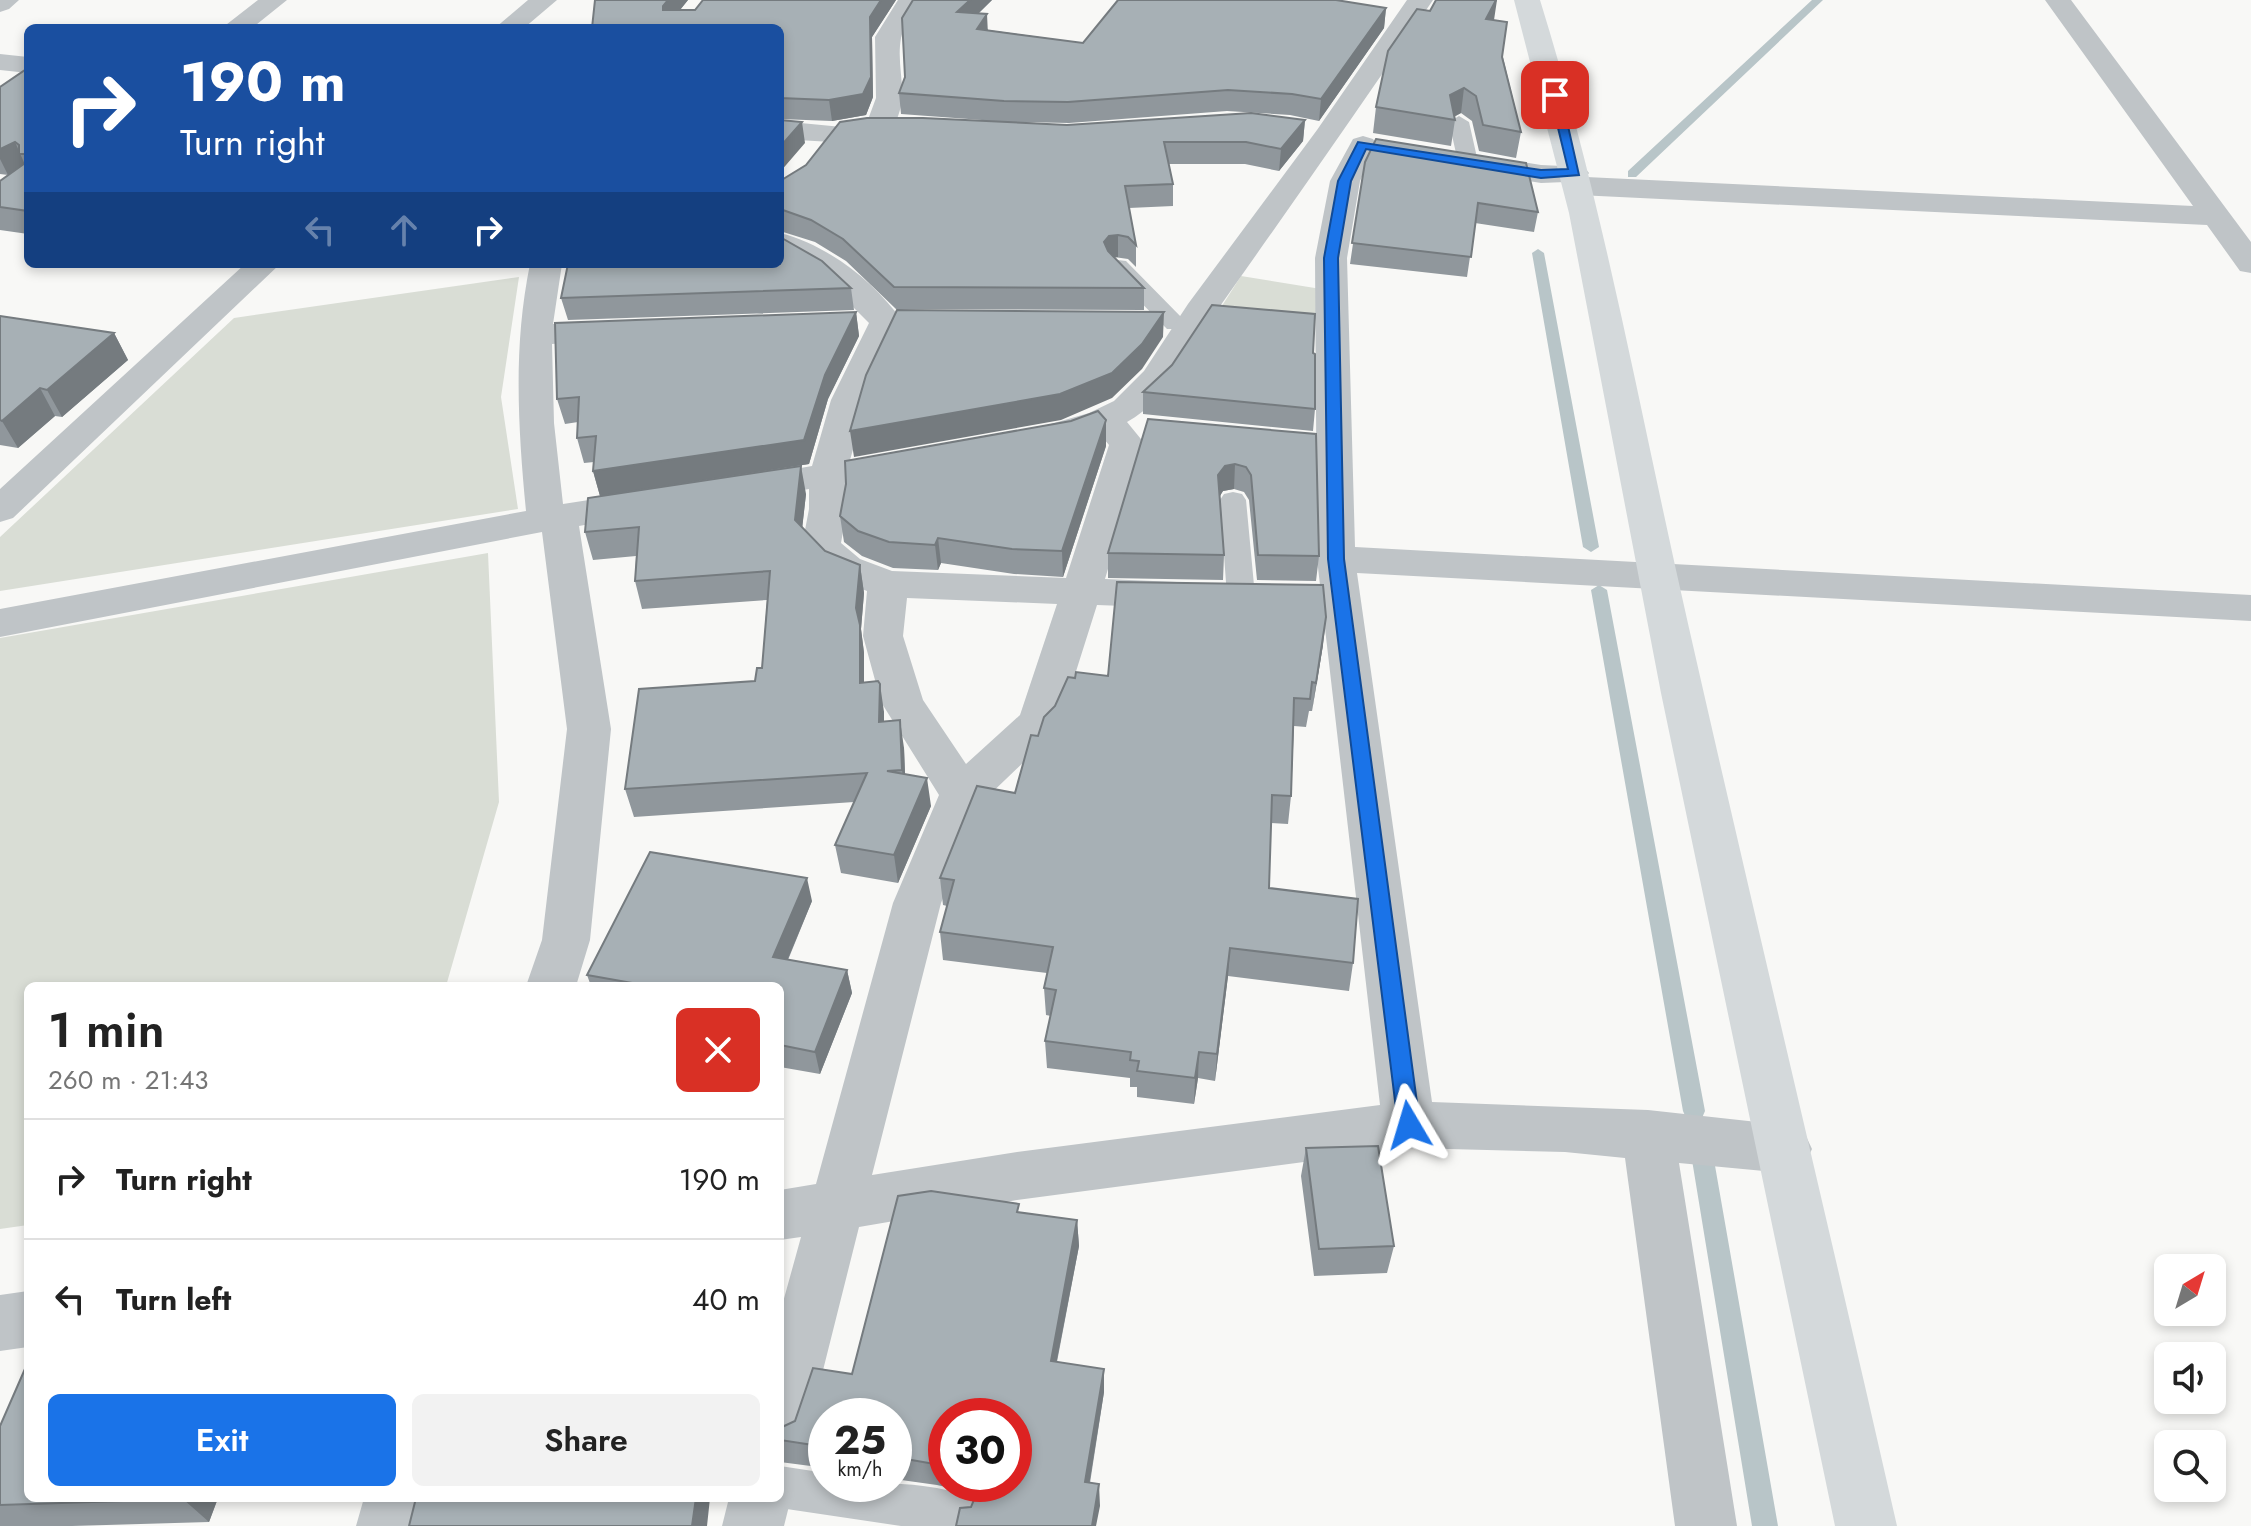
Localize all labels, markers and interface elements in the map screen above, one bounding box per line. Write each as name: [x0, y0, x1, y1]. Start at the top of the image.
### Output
text: 190 m: [180, 41, 346, 122]
icon: right: [48, 56, 152, 160]
pin: [1521, 61, 1589, 129]
icon: arrive: [1533, 73, 1577, 117]
text: Turn right: [180, 116, 325, 168]
icon: left: [298, 208, 342, 252]
icon: ahead: [382, 208, 426, 252]
icon: right: [466, 208, 510, 252]
text: 1 min: [48, 996, 165, 1065]
button: close: [676, 1008, 760, 1092]
text: 260 m · 21:43: [48, 1061, 209, 1099]
position arrow: [1367, 1083, 1451, 1167]
icon: right: [48, 1157, 92, 1201]
text: Turn right: [116, 1158, 252, 1201]
text: 190 m: [679, 1158, 760, 1201]
north arrow: [2154, 1254, 2226, 1326]
map controls: [2154, 1254, 2226, 1502]
icon: left: [48, 1277, 92, 1321]
text: Turn left: [116, 1278, 231, 1321]
text: 40 m: [692, 1278, 760, 1321]
button: sound: [2154, 1342, 2226, 1414]
button: Exit: [48, 1394, 396, 1486]
button: Share: [412, 1394, 760, 1486]
speed limit sign: 30: [928, 1398, 1032, 1502]
text: 25: [834, 1411, 886, 1469]
button: search: [2154, 1430, 2226, 1502]
text: km/h: [837, 1455, 883, 1484]

